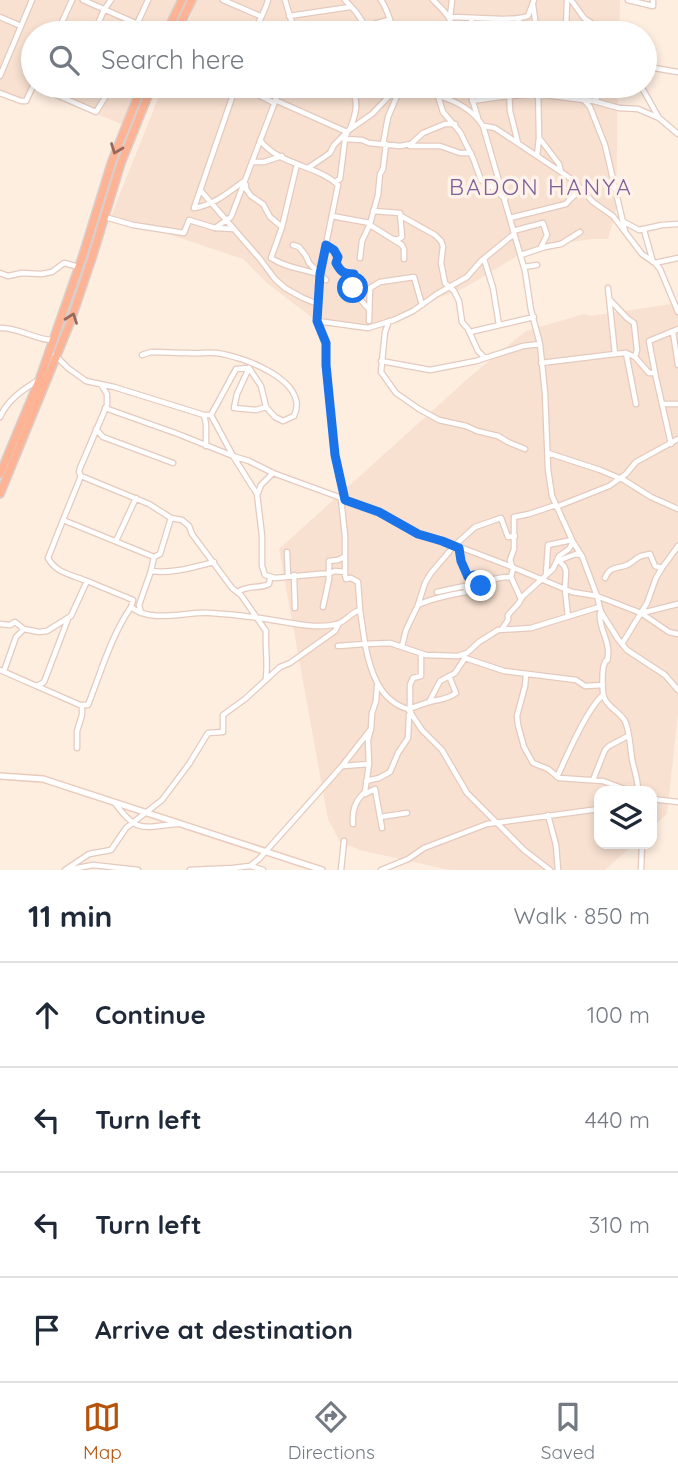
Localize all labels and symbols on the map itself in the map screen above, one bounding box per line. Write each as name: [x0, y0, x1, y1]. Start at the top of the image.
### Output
one-way arrow: [111, 142, 125, 154]
district label: BADON HANYA: [449, 172, 633, 201]
route start: [337, 272, 368, 303]
one-way arrow: [64, 312, 78, 324]
route end: [465, 570, 496, 601]

